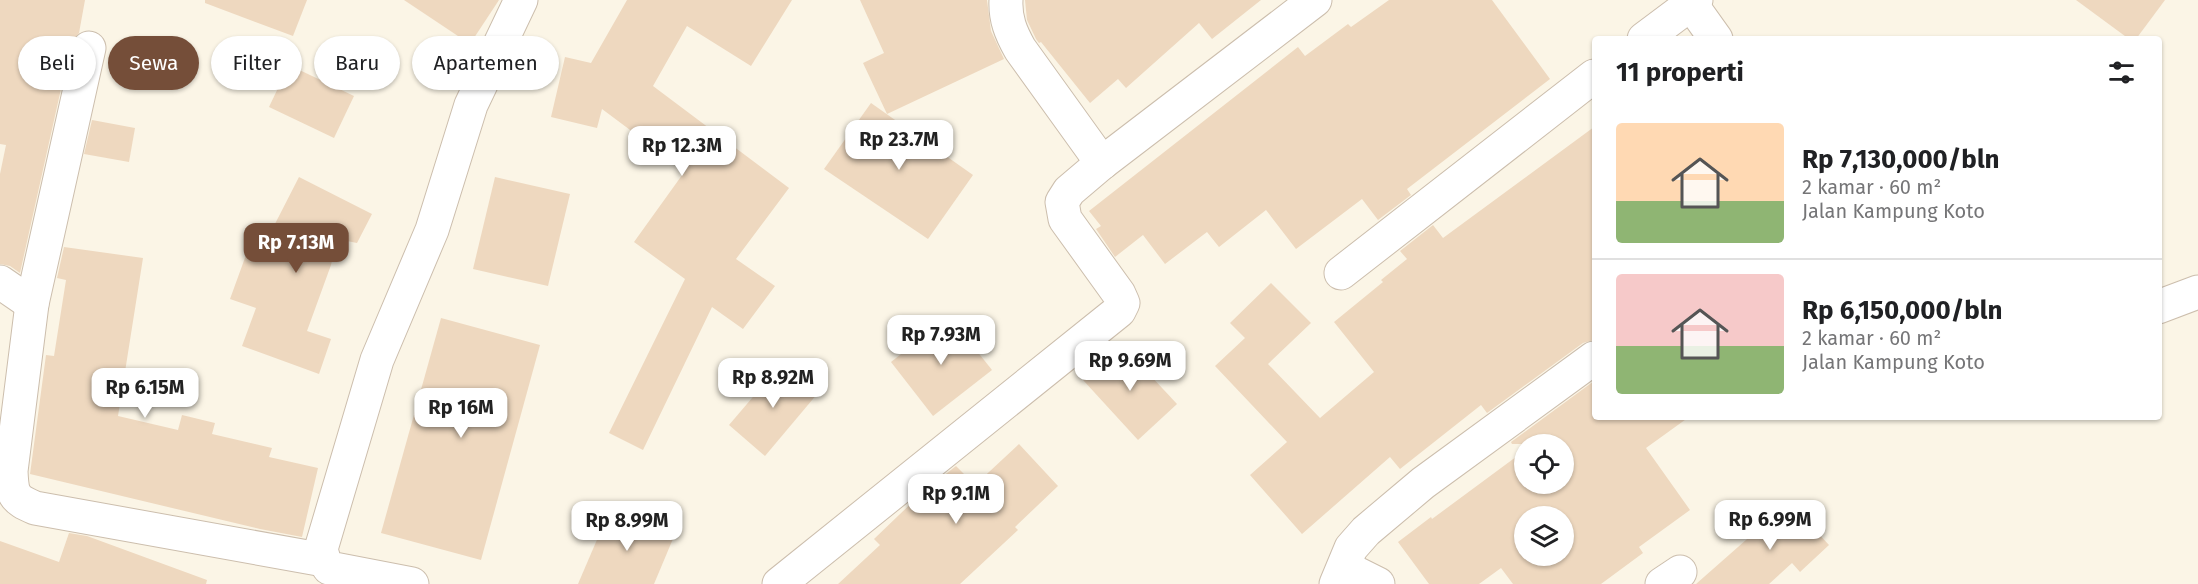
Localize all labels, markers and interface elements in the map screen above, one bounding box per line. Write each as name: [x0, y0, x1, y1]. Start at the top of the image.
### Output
chip: Beli: [18, 36, 96, 90]
chip: Sewa: [108, 36, 199, 90]
chip: Filter: [211, 36, 302, 90]
chip: Baru: [314, 36, 400, 90]
chip: Apartemen: [412, 36, 559, 90]
icon: filters: [2105, 56, 2138, 89]
text: 11 properti: [1616, 57, 1744, 88]
pin: Rp 23.7M: [837, 120, 961, 171]
pin: Rp 12.3M: [620, 126, 744, 177]
text: Rp 23.7M: [859, 127, 939, 151]
text: Rp 12.3M: [642, 133, 722, 157]
text: Rp 7,130,000/bln: [1802, 144, 2000, 175]
icon: home: [1664, 147, 1736, 219]
text: 2 kamar · 60 m²: [1802, 175, 1941, 199]
text: Jalan Kampung Koto: [1802, 199, 1985, 223]
pin: Rp 7.13M: [234, 223, 358, 274]
text: Rp 7.13M: [258, 230, 334, 254]
text: Rp 6,150,000/bln: [1802, 295, 2003, 326]
icon: home: [1664, 298, 1736, 370]
pin: Rp 7.93M: [879, 315, 1003, 366]
text: Rp 7.93M: [901, 322, 981, 346]
text: 2 kamar · 60 m²: [1802, 326, 1941, 350]
pin: Rp 9.69M: [1068, 341, 1192, 392]
text: Rp 9.69M: [1089, 348, 1171, 372]
text: Jalan Kampung Koto: [1802, 350, 1985, 374]
pin: Rp 8.92M: [711, 358, 835, 409]
text: Rp 8.92M: [732, 365, 814, 389]
pin: Rp 6.15M: [83, 368, 207, 419]
text: Rp 6.15M: [106, 375, 184, 399]
pin: Rp 16M: [412, 388, 510, 439]
text: Rp 16M: [428, 395, 494, 419]
map controls: [1514, 434, 1574, 566]
button: locate: [1514, 434, 1574, 494]
pin: Rp 9.1M: [901, 474, 1011, 525]
text: Rp 9.1M: [922, 481, 990, 505]
pin: Rp 6.99M: [1708, 500, 1832, 551]
pin: Rp 8.99M: [565, 501, 689, 552]
button: layers: [1514, 506, 1574, 566]
text: Rp 6.99M: [1729, 507, 1811, 531]
text: Rp 8.99M: [585, 508, 669, 532]

